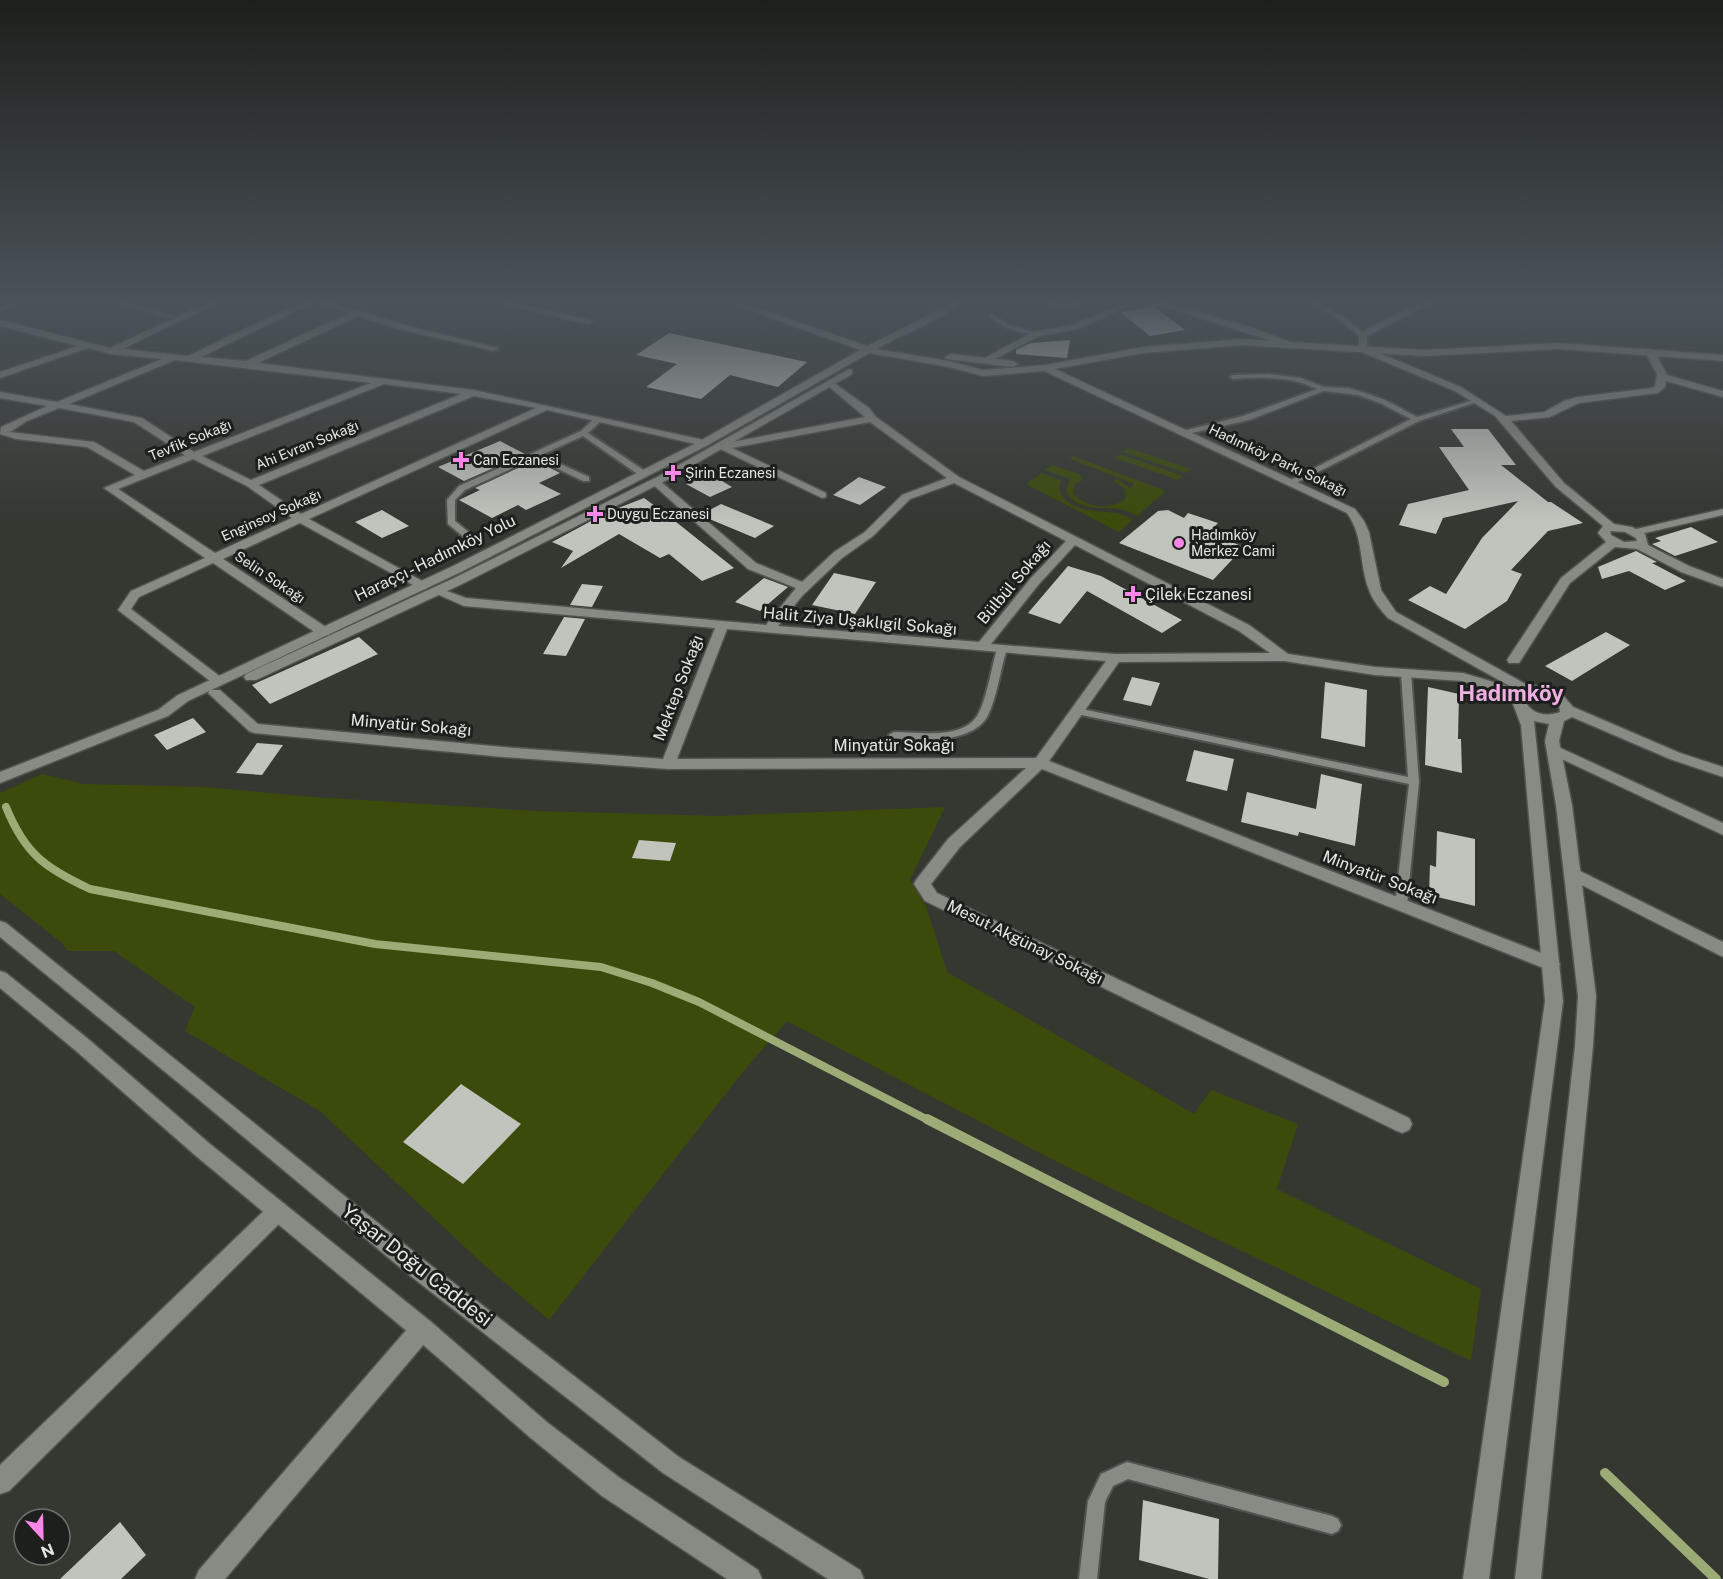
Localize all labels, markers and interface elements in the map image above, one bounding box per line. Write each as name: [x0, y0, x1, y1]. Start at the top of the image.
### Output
street label: Tevfik Sokağı: [146, 416, 234, 464]
street label: Ahi Evran Sokağı: [253, 417, 361, 473]
street label: Hadımköy Parkı Sokağı: [1207, 421, 1349, 499]
place label: Can Eczanesi: [473, 452, 559, 468]
marker: Can Eczanesi: [454, 453, 468, 467]
place label: Şirin Eczanesi: [685, 465, 776, 481]
marker: Şirin Eczanesi: [666, 466, 680, 480]
street label: Enginsoy Sokağı: [219, 486, 323, 544]
place label: Duygu Eczanesi: [607, 506, 709, 522]
marker: Duygu Eczanesi: [588, 507, 602, 521]
street label: Haraççı - Hadımköy Yolu: [351, 511, 519, 605]
place label: Hadımköy Merkez Cami: [1191, 527, 1275, 559]
street label: Bülbül Sokağı: [973, 536, 1055, 628]
marker: Hadımköy Merkez Cami: [1172, 536, 1186, 550]
street label: Selin Sokağı: [232, 548, 308, 606]
place label: Çilek Eczanesi: [1145, 585, 1252, 604]
marker: Çilek Eczanesi: [1126, 587, 1140, 601]
street label: Halit Ziya Uşaklıgil Sokağı: [762, 603, 958, 639]
street label: Mektep Sokağı: [649, 633, 707, 743]
district label: Hadımköy: [1458, 680, 1564, 706]
street label: Minyatür Sokağı: [350, 710, 472, 740]
street label: Minyatür Sokağı: [834, 736, 954, 755]
street label: Minyatür Sokağı: [1320, 846, 1440, 908]
street label: Mesut Akgünay Sokağı: [944, 896, 1106, 988]
street label: Yaşar Doğu Caddesi: [337, 1199, 497, 1331]
north arrow: [12, 1507, 72, 1567]
text: N: [38, 1539, 57, 1562]

